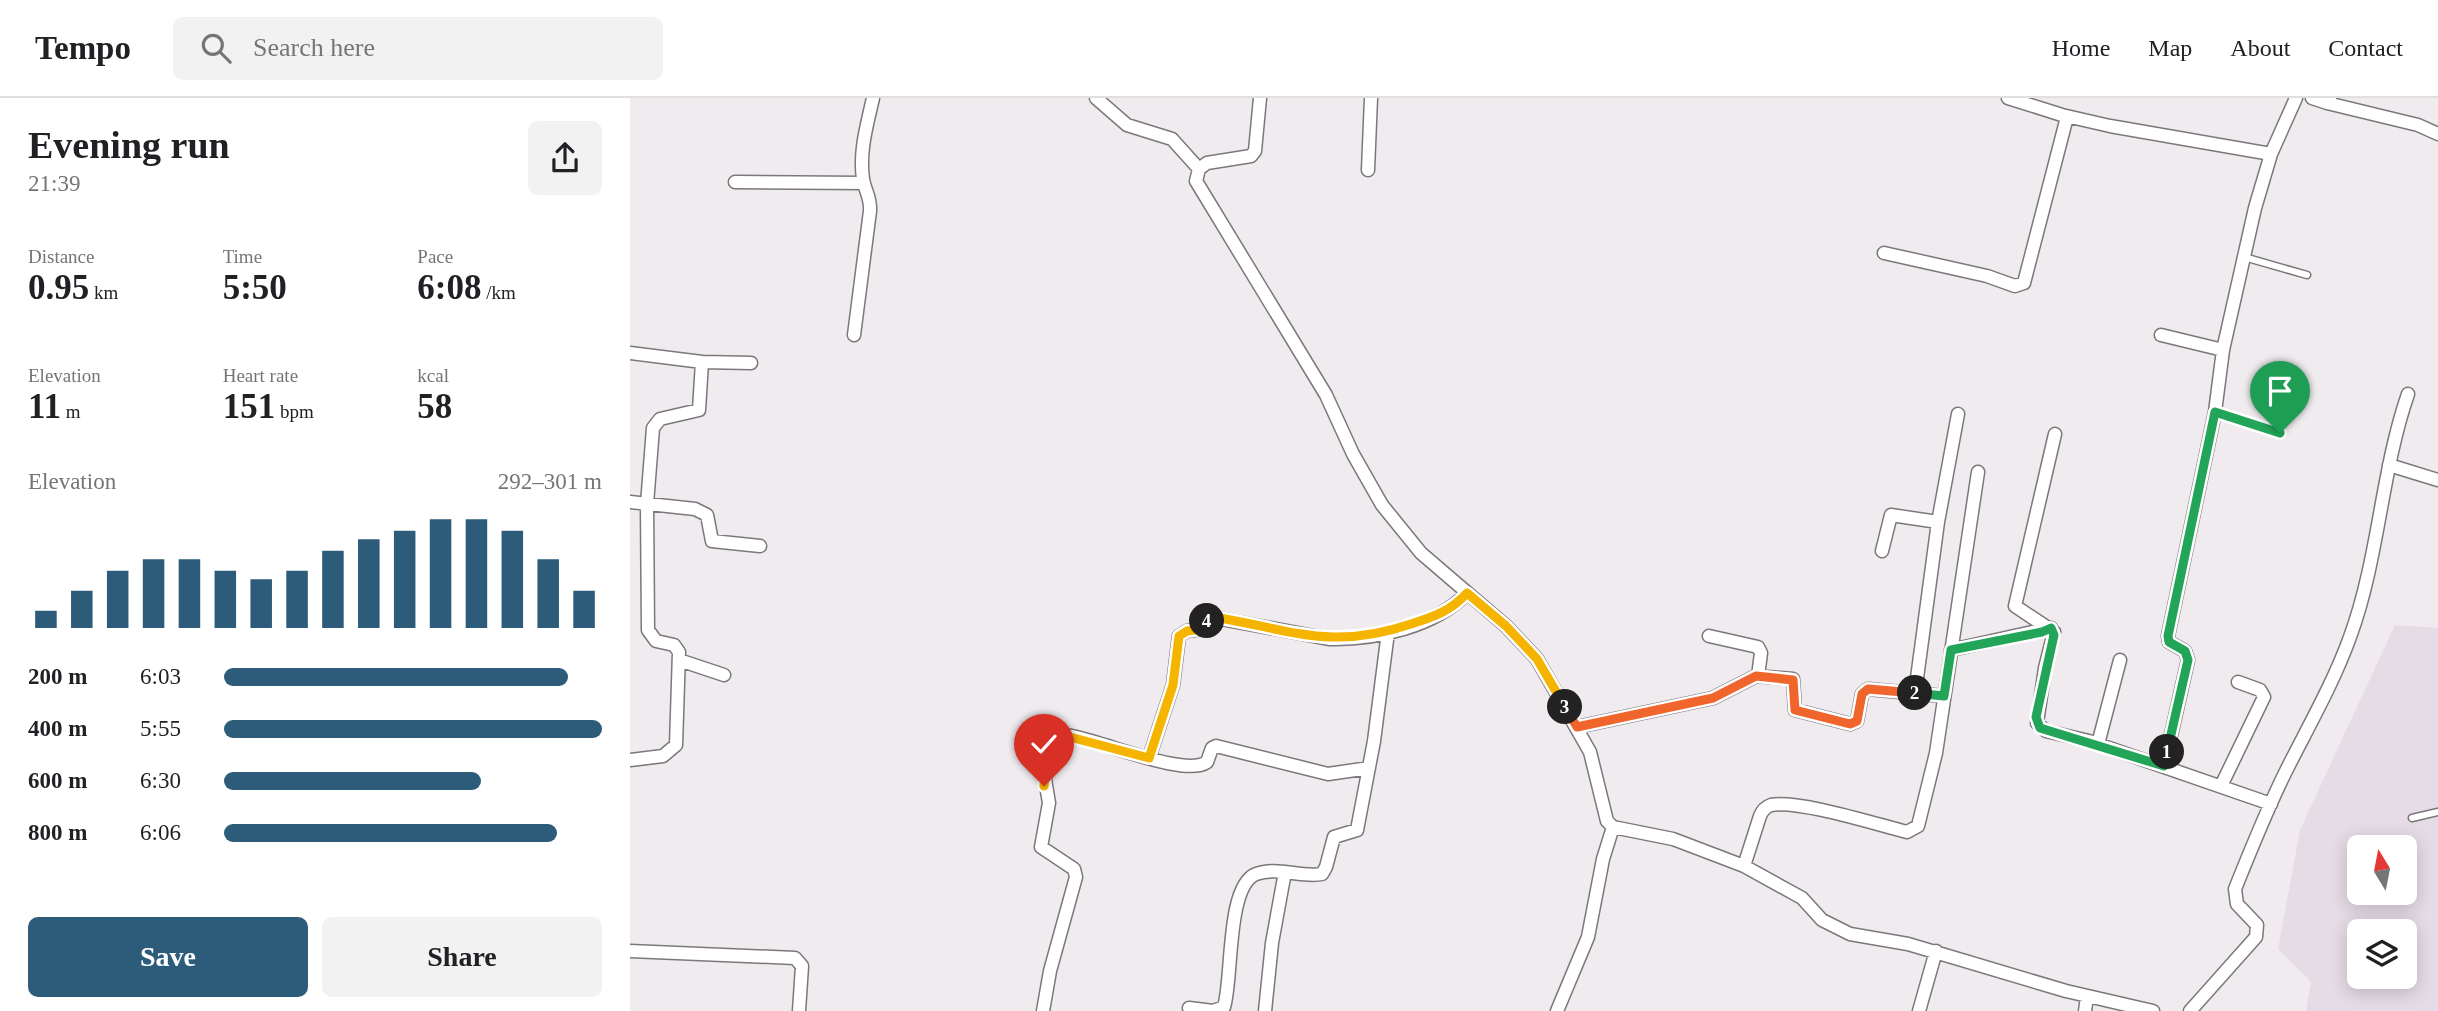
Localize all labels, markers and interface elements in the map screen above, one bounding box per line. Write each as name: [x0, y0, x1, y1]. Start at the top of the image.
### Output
search box: [173, 17, 663, 80]
icon: search: [197, 29, 235, 67]
text: Tempo: [35, 30, 131, 66]
text: Search here: [253, 33, 375, 62]
text: Home: [2052, 35, 2110, 61]
text: Map: [2148, 35, 2192, 61]
text: About: [2230, 35, 2290, 61]
text: Contact: [2328, 35, 2403, 61]
button: share: [528, 121, 602, 195]
text: Evening run: [28, 124, 230, 166]
text: 21:39: [28, 171, 80, 196]
text: Distance: [28, 246, 94, 267]
text: Time: [223, 246, 262, 267]
text: Pace: [417, 246, 453, 267]
text: 0.95: [28, 268, 89, 307]
text: 5:50: [223, 268, 287, 307]
text: 6:08: [417, 268, 481, 307]
text: km: [89, 282, 118, 303]
text: /km: [481, 282, 516, 303]
pin: [2250, 361, 2310, 433]
text: Elevation: [28, 365, 101, 386]
text: Heart rate: [223, 365, 298, 386]
text: kcal: [417, 365, 449, 386]
icon: arrive: [2261, 372, 2299, 410]
text: 11: [28, 387, 61, 426]
text: 151: [223, 387, 275, 426]
text: 58: [417, 387, 452, 426]
text: m: [61, 401, 81, 422]
text: bpm: [275, 401, 314, 422]
text: Elevation: [28, 469, 116, 494]
text: 292–301 m: [498, 469, 602, 494]
pin: 4: [1190, 603, 1224, 638]
text: 4: [1202, 610, 1211, 631]
text: 200 m: [28, 664, 87, 689]
text: 6:03: [140, 664, 181, 689]
pin: 2: [1898, 676, 1932, 710]
text: 2: [1910, 682, 1919, 703]
pin: 3: [1548, 690, 1583, 724]
text: 3: [1560, 696, 1569, 717]
pin: [1014, 714, 1074, 786]
text: 400 m: [28, 716, 87, 741]
text: 5:55: [140, 716, 181, 741]
icon: check: [1025, 725, 1063, 763]
pin: 1: [2150, 734, 2184, 770]
text: 1: [2162, 741, 2171, 762]
text: 600 m: [28, 768, 87, 793]
text: 6:30: [140, 768, 181, 793]
text: 800 m: [28, 820, 87, 845]
text: 6:06: [140, 820, 181, 845]
north arrow: [2347, 835, 2417, 905]
map controls: [2347, 835, 2417, 989]
button: Save: [28, 917, 308, 997]
button: Share: [322, 917, 602, 997]
button: layers: [2347, 919, 2417, 989]

